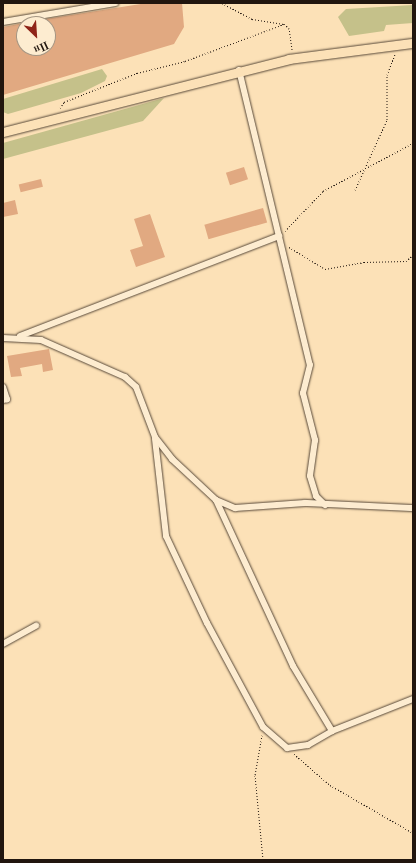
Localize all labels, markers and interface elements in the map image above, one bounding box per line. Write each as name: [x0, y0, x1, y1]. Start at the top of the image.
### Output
north arrow: [16, 16, 56, 56]
text: Пн: [32, 38, 50, 55]

